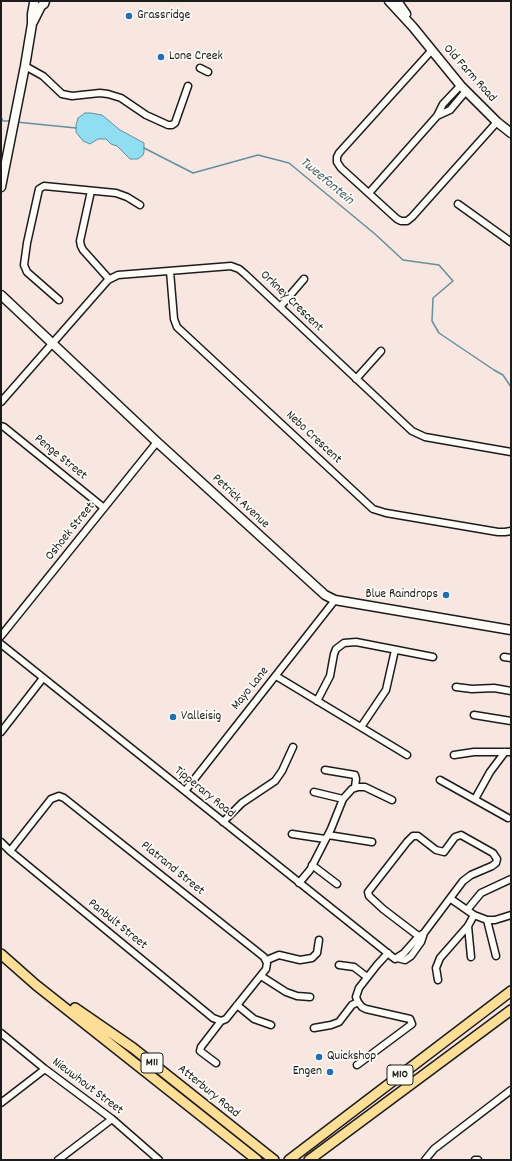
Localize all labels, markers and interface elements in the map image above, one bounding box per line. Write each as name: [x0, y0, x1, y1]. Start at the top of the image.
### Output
place label: Grassridge: [137, 8, 190, 24]
marker: Grassridge: [124, 11, 134, 21]
street label: Old Farm Road: [439, 42, 499, 106]
place label: Lone Creek: [169, 49, 223, 65]
marker: Lone Creek: [156, 52, 166, 62]
water label: Tweefontein: [296, 155, 356, 209]
street label: Orkney Crescent: [256, 268, 326, 336]
street label: Nebo Crescent: [282, 408, 344, 468]
street label: Penge Street: [30, 432, 90, 484]
street label: Petrick Avenue: [208, 471, 272, 533]
street label: Oshoek Street: [43, 500, 99, 564]
place label: Blue Raindrops: [365, 587, 438, 603]
marker: Blue Raindrops: [441, 590, 451, 600]
street label: Mayo Lane: [229, 664, 273, 714]
place label: Valleisig: [181, 709, 221, 725]
marker: Valleisig: [168, 712, 178, 722]
street label: Tipperary Road: [171, 764, 237, 822]
street label: Platrand Street: [137, 839, 207, 899]
street label: Panbult Street: [84, 896, 150, 954]
place label: Quickshop: [327, 1049, 376, 1065]
marker: Quickshop: [314, 1052, 324, 1062]
road number: M11: [141, 1053, 163, 1073]
street label: Nieuwhout Street: [48, 1055, 126, 1119]
street label: Atterbury Road: [174, 1062, 242, 1122]
place label: Engen: [293, 1064, 322, 1080]
road number: M10: [387, 1065, 413, 1085]
marker: Engen: [325, 1067, 335, 1077]

